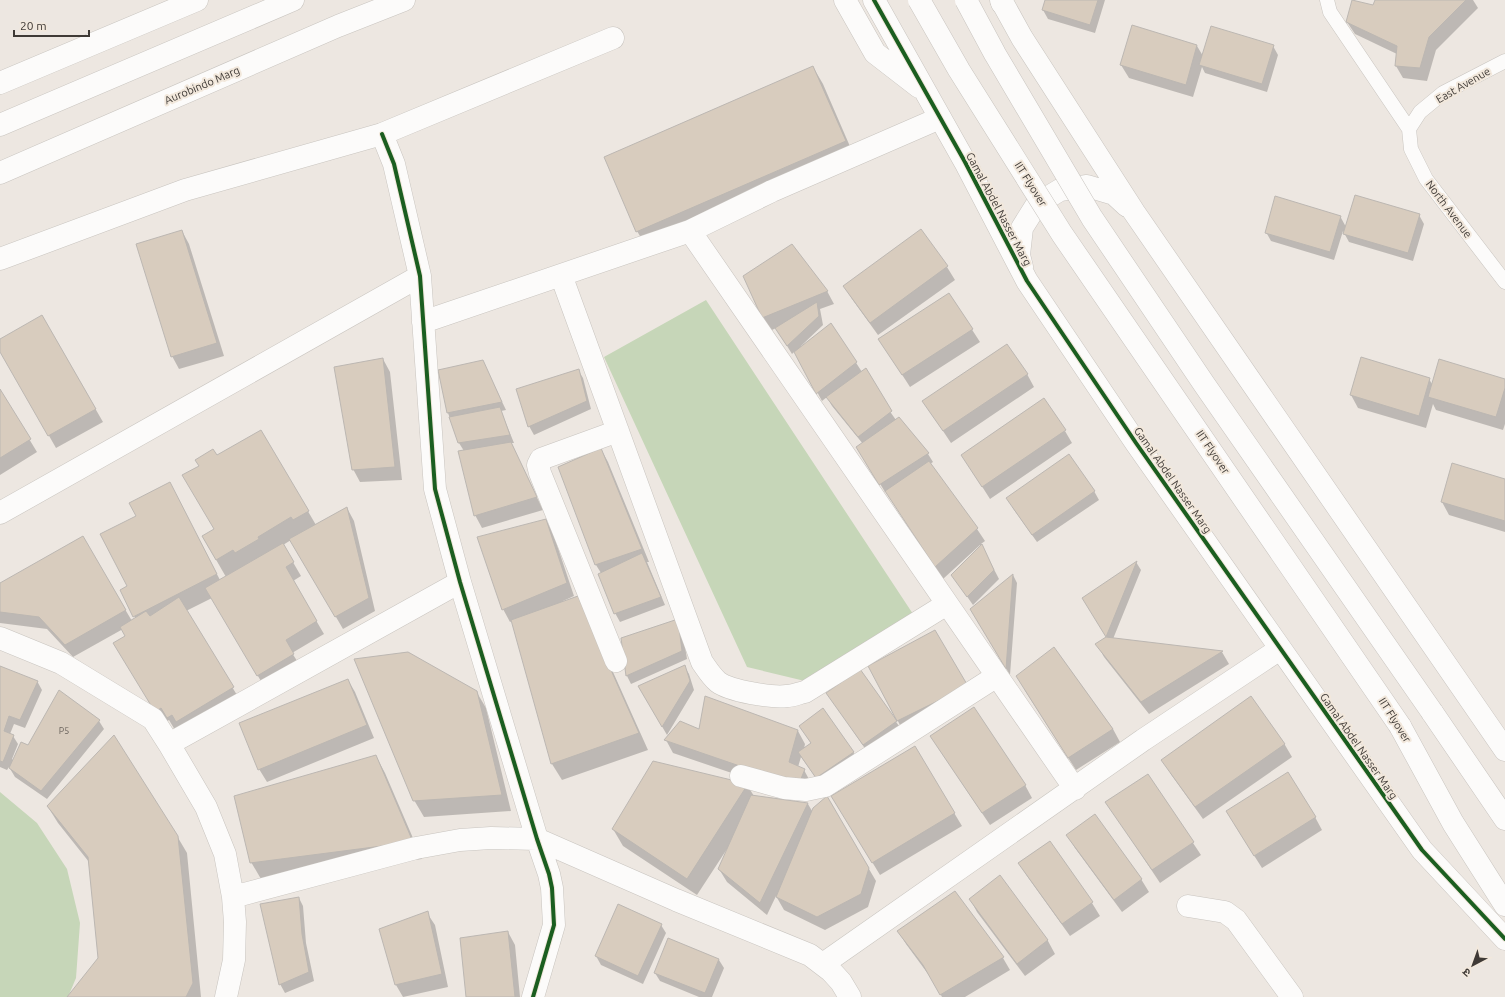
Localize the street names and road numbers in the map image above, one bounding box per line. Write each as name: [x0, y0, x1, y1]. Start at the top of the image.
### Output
street label: Aurobindo Marg: [163, 64, 241, 106]
street label: East Avenue: [1434, 65, 1492, 105]
street label: Gamal Abdel Nasser Marg: [964, 150, 1034, 268]
street label: IIT Flyover: [1013, 160, 1050, 209]
street label: North Avenue: [1424, 178, 1474, 240]
street label: Gamal Abdel Nasser Marg: [1132, 425, 1214, 535]
street label: IIT Flyover: [1194, 428, 1232, 477]
street label: Gamal Abdel Nasser Marg: [1318, 691, 1400, 801]
street label: IIT Flyover: [1377, 696, 1414, 745]

